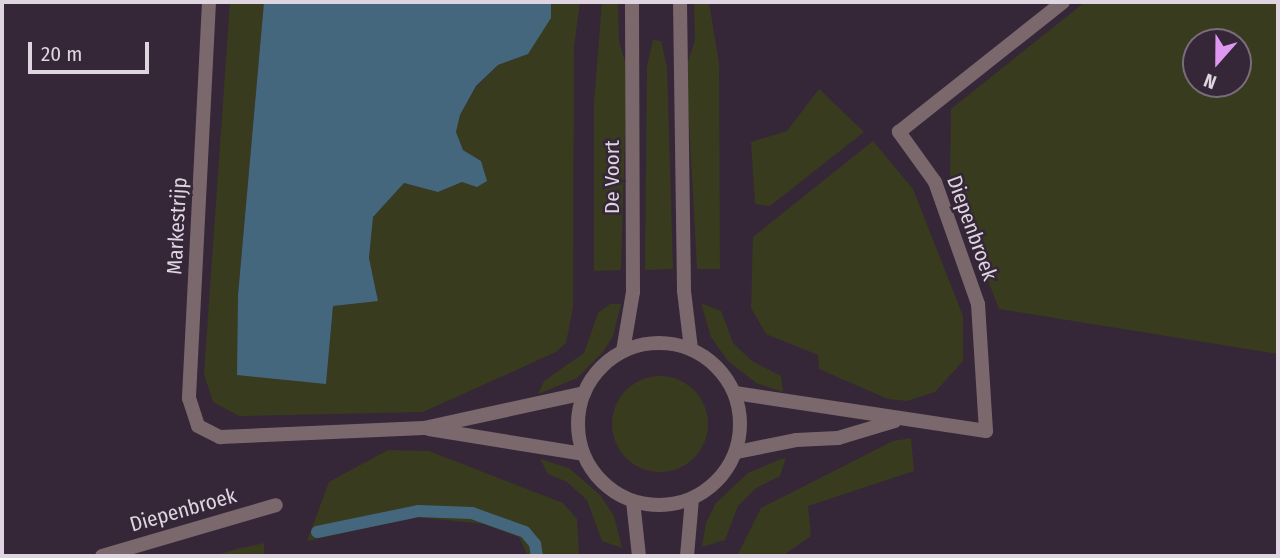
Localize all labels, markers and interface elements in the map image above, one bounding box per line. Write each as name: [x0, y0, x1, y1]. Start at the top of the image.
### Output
scale bar: [32, 28, 152, 72]
north arrow: [1182, 28, 1252, 98]
text: 20 m: [41, 41, 82, 67]
text: N: [1201, 68, 1219, 94]
street label: De Voort: [599, 140, 625, 214]
street label: Diepenbroek: [941, 172, 1003, 284]
street label: Markestrijp: [162, 177, 192, 275]
street label: Diepenbroek: [127, 483, 239, 537]

